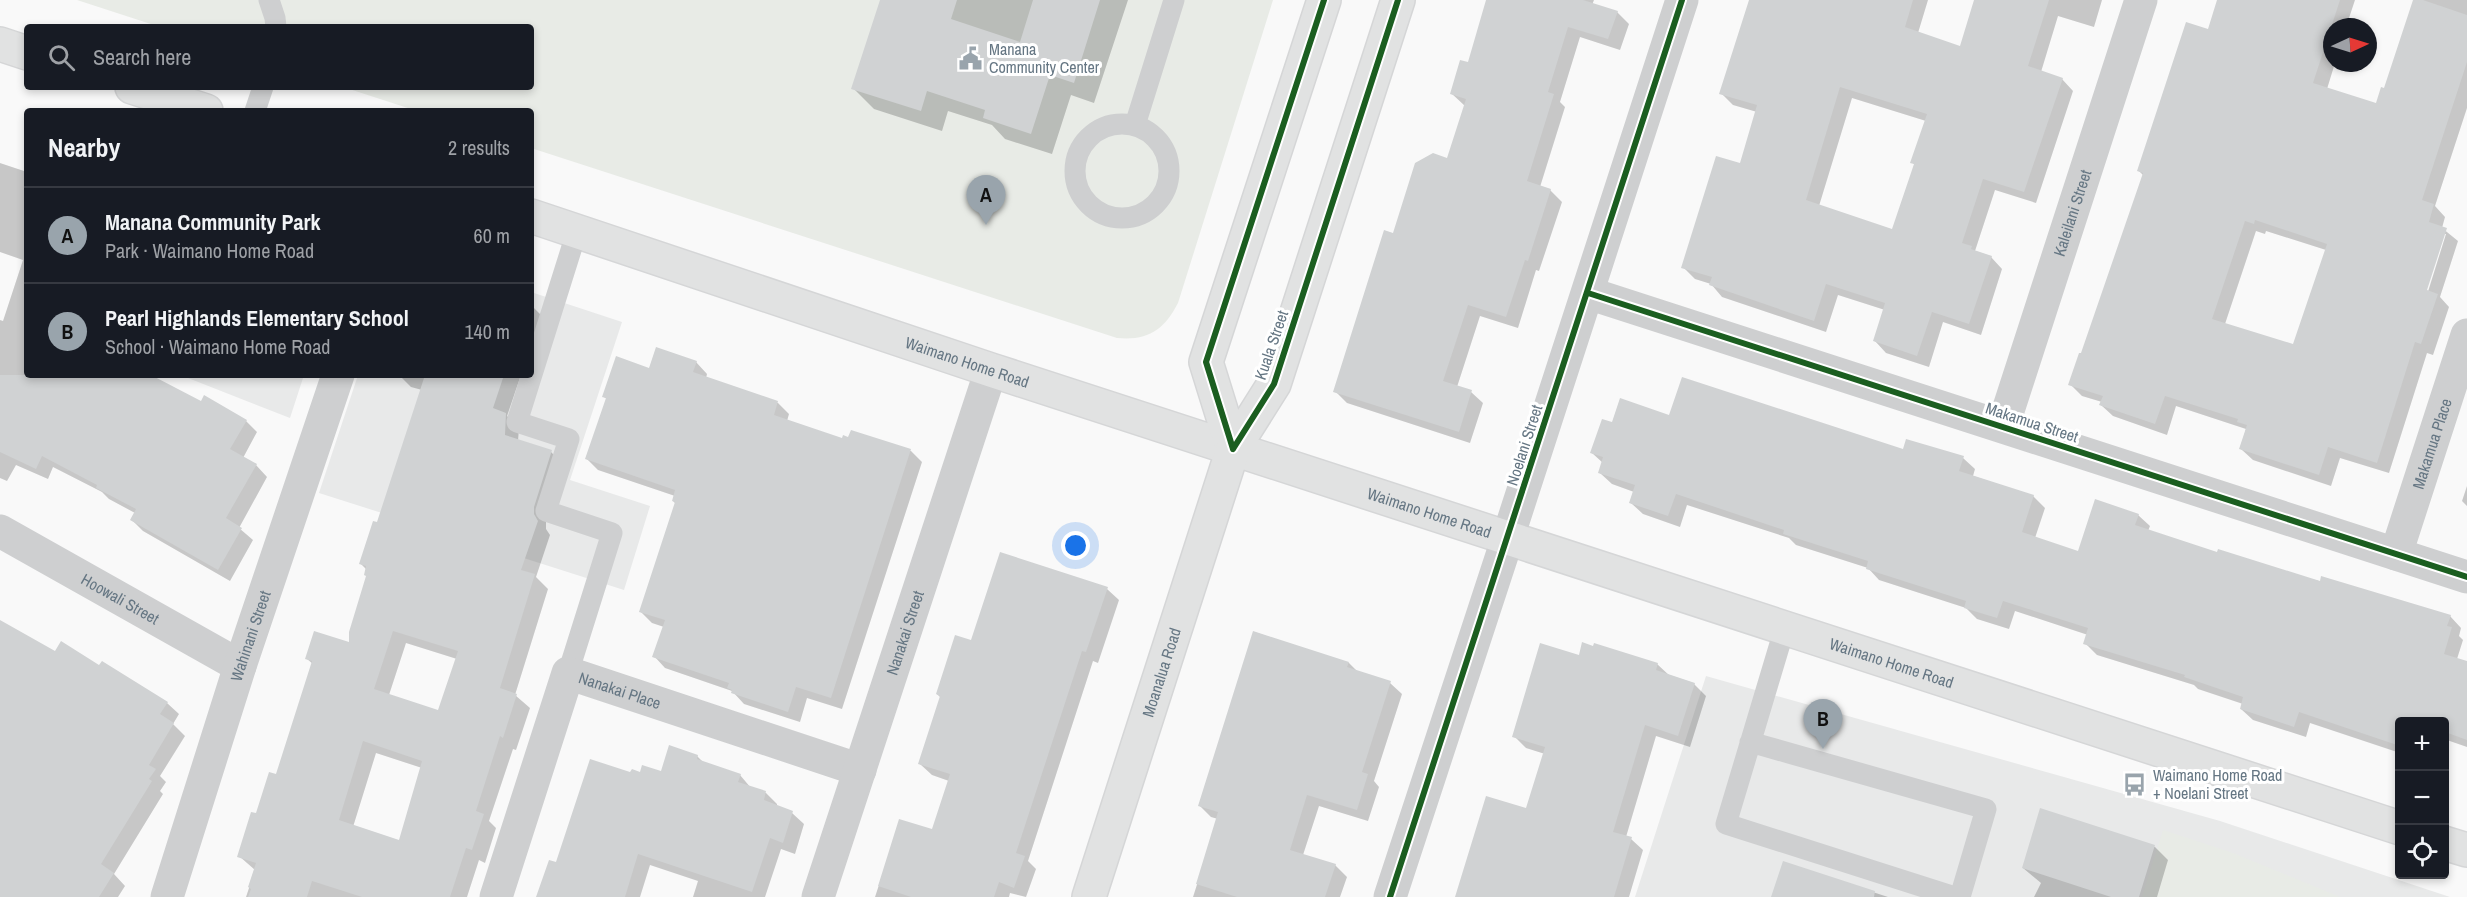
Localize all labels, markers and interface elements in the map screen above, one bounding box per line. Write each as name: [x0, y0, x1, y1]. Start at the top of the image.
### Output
north arrow: [2323, 18, 2377, 72]
search box: [24, 24, 534, 90]
place label: Manana Community Center: [989, 38, 1100, 78]
icon: search: [45, 41, 78, 74]
text: Search here: [93, 42, 191, 72]
public building icon: Manana Community Center: [958, 45, 984, 71]
text: Nearby: [48, 130, 120, 165]
text: 2 results: [448, 134, 510, 161]
street label: Kaleilani Street: [2048, 166, 2096, 259]
pin: A: [966, 176, 1006, 225]
text: Manana Community Park: [105, 207, 321, 237]
text: A: [62, 222, 73, 249]
text: 60 m: [474, 222, 510, 249]
text: Park · Waimano Home Road: [105, 237, 314, 264]
text: Pearl Highlands Elementary School: [105, 303, 409, 333]
street label: Kuala Street: [1249, 307, 1293, 383]
text: B: [62, 318, 73, 345]
text: 140 m: [464, 318, 510, 345]
street label: Waimano Home Road: [902, 331, 1032, 393]
text: School · Waimano Home Road: [105, 333, 330, 360]
street label: Makamua Place: [2407, 395, 2457, 492]
street label: Makamua Street: [1983, 397, 2082, 447]
street label: Noelani Street: [1501, 401, 1548, 488]
street label: Waimano Home Road: [1364, 482, 1494, 543]
your location: [1061, 531, 1090, 560]
street label: Hoowali Street: [77, 568, 164, 630]
street label: Wahinani Street: [225, 587, 276, 684]
street label: Nanakai Street: [881, 587, 929, 678]
street label: Moanalua Road: [1137, 625, 1186, 720]
street label: Waimano Home Road: [1827, 632, 1956, 693]
street label: Nanakai Place: [576, 666, 664, 714]
pin: B: [1804, 700, 1842, 749]
map controls: [2395, 717, 2449, 879]
button: +: [2395, 717, 2449, 771]
place label: Waimano Home Road + Noelani Street: [2153, 764, 2282, 804]
bus stop icon: Waimano Home Road + Noelani Street: [2122, 771, 2148, 797]
button: −: [2395, 771, 2449, 825]
button: locate: [2395, 825, 2449, 879]

